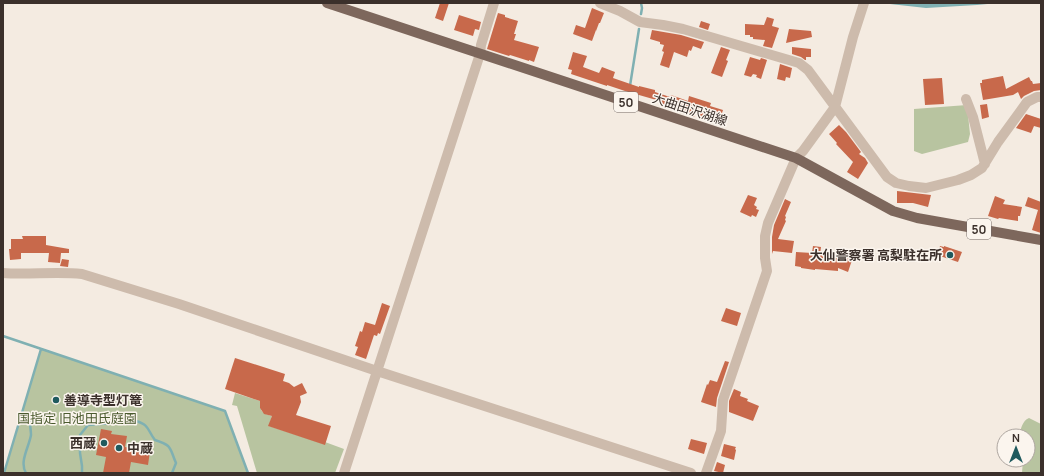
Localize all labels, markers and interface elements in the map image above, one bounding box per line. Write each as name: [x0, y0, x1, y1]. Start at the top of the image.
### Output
street label: 大曲田沢湖線: [650, 88, 730, 130]
road number: 50: [614, 92, 638, 112]
road number: 50: [967, 219, 991, 239]
place label: 大仙警察署 高梨駐在所: [809, 246, 942, 264]
marker: 大仙警察署 高梨駐在所: [945, 250, 955, 260]
place label: 善導寺型灯篭: [64, 391, 142, 409]
marker: 善導寺型灯篭: [51, 395, 61, 405]
park label: 国指定 旧池田氏庭園: [17, 409, 137, 427]
north arrow: [996, 428, 1036, 468]
text: N: [1012, 430, 1020, 445]
place label: 西蔵: [70, 434, 96, 452]
marker: 西蔵: [99, 438, 109, 448]
place label: 中蔵: [127, 439, 153, 457]
marker: 中蔵: [114, 443, 124, 453]

